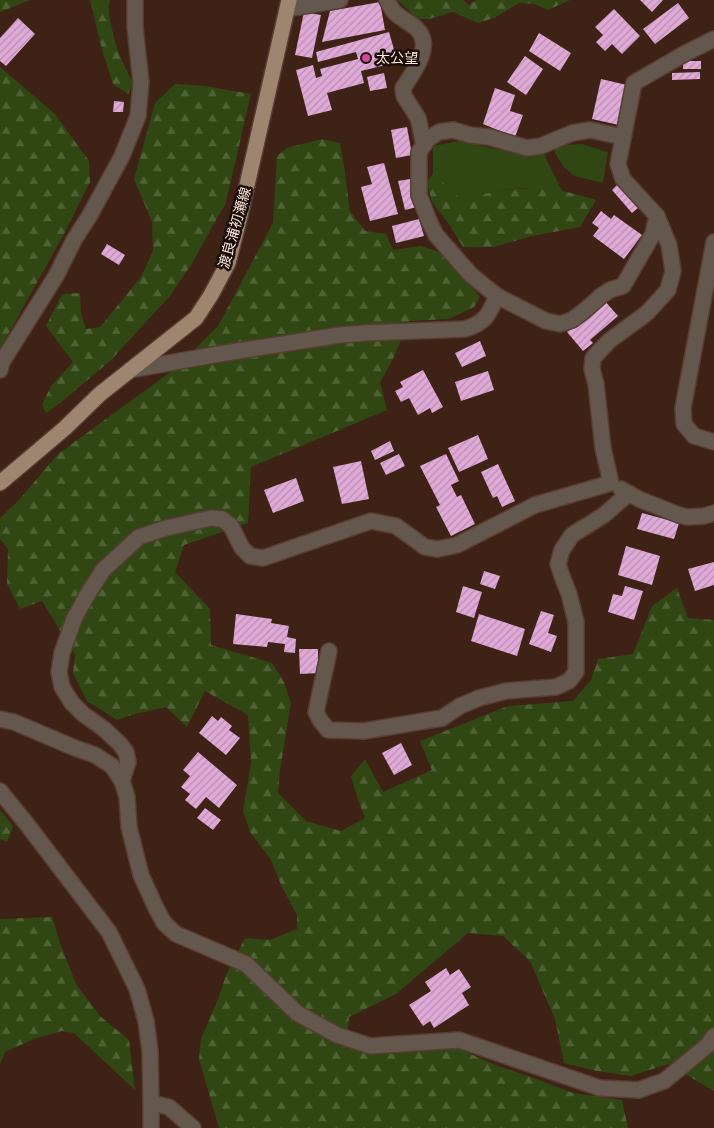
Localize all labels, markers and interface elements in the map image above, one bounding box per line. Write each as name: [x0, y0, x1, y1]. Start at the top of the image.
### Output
place label: 太公望: [376, 50, 418, 67]
marker: 太公望: [360, 52, 372, 64]
street label: 渡良浦初瀬線: [215, 185, 255, 271]

